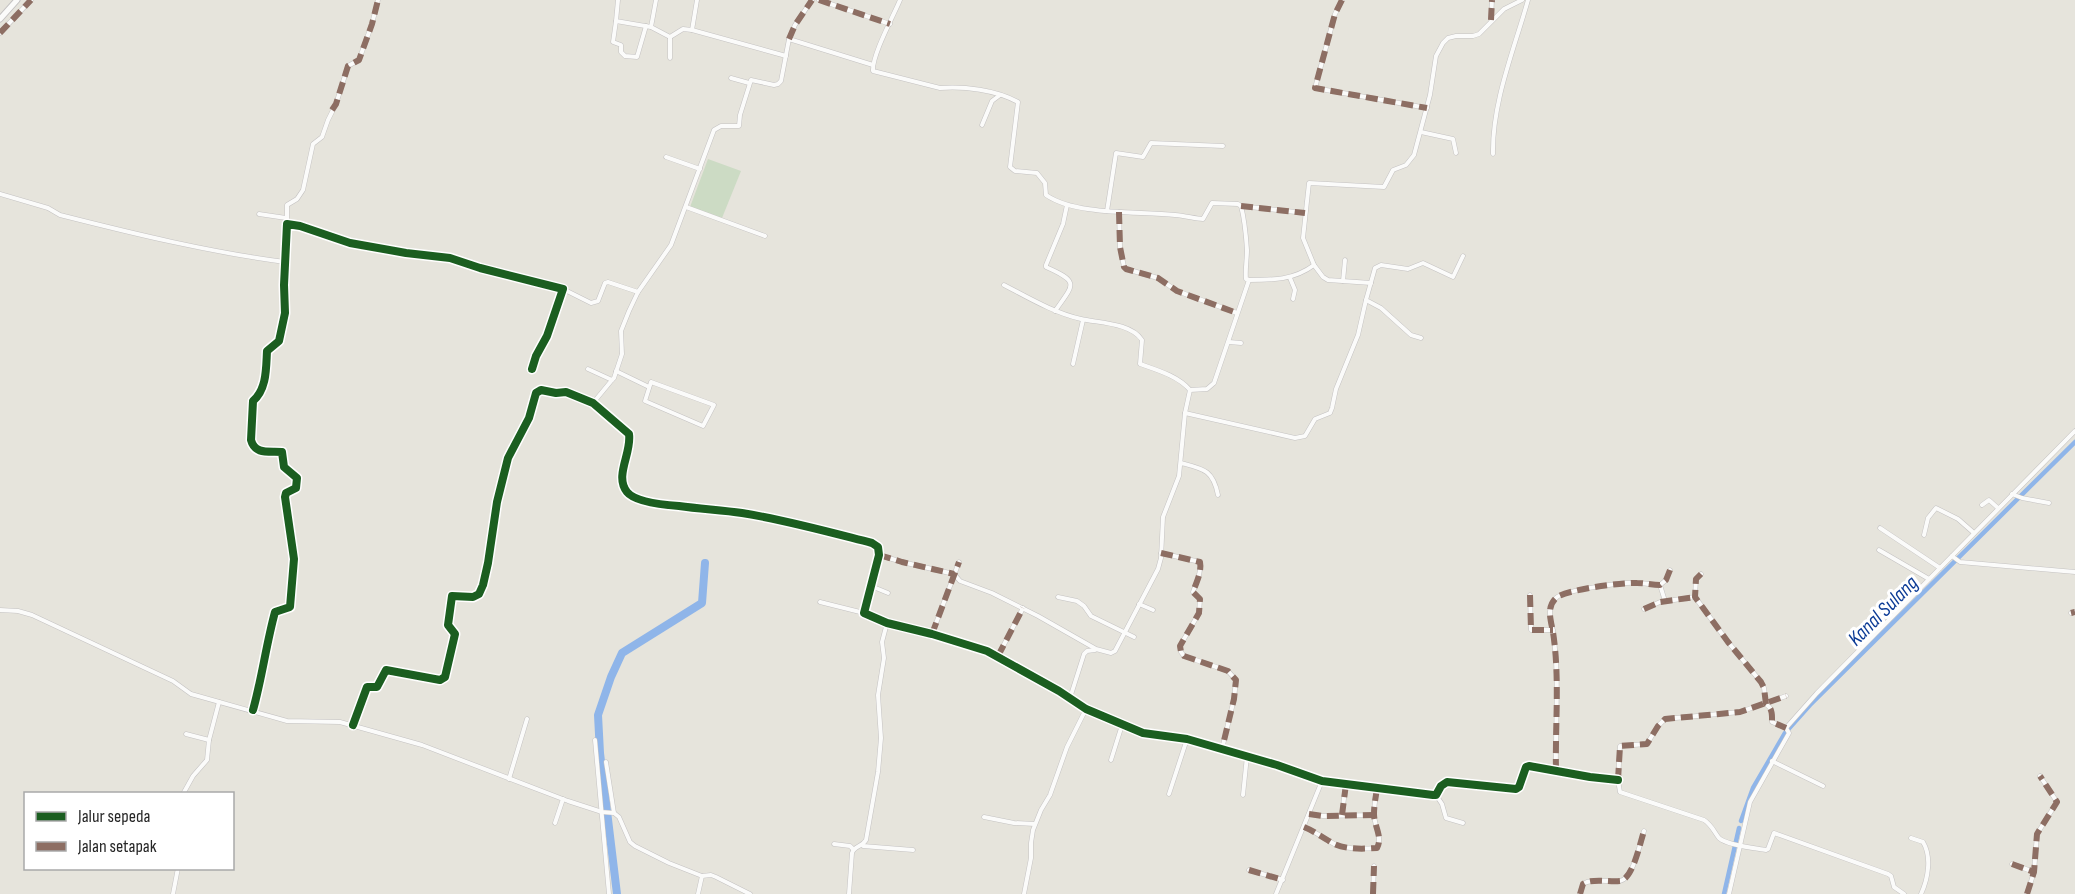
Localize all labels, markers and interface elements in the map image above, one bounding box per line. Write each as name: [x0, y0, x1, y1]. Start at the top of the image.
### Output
water label: Kanal Sulang: [1843, 570, 1924, 651]
legend: [24, 792, 234, 870]
text: Jalur sepeda: [77, 806, 150, 827]
text: Jalan setapak: [77, 836, 157, 857]

